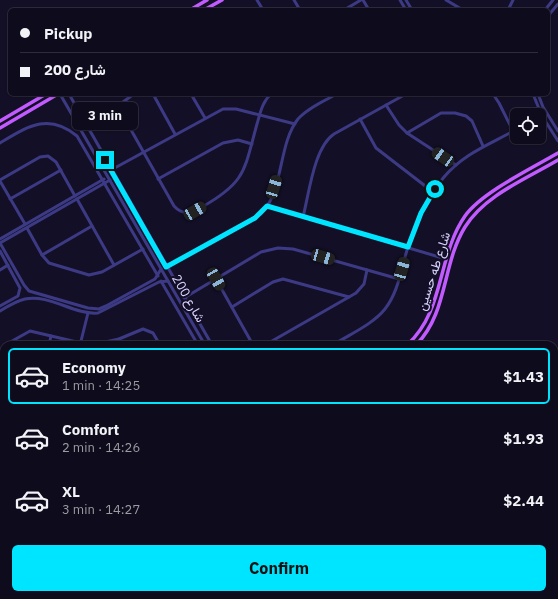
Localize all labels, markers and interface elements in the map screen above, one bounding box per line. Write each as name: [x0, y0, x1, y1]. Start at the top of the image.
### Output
text: Pickup: [44, 24, 92, 43]
text: شارع 200: [44, 60, 106, 79]
callout: 3 min: [72, 102, 138, 130]
text: 3 min: [88, 107, 122, 124]
map controls: [510, 108, 546, 144]
button: locate: [510, 108, 546, 144]
car: [430, 145, 456, 169]
route end: [96, 151, 114, 169]
car: [265, 174, 283, 200]
route start: [426, 180, 444, 198]
car: [182, 200, 208, 222]
street label: شارع طه حسين: [413, 230, 455, 313]
car: [310, 248, 336, 266]
car: [393, 256, 411, 282]
car: [205, 266, 227, 292]
street label: شارع 200: [167, 271, 209, 326]
icon: car: [14, 358, 50, 394]
text: Economy: [62, 358, 126, 377]
text: $1.43: [503, 367, 544, 386]
text: 1 min · 14:25: [62, 377, 140, 394]
icon: car: [14, 420, 50, 456]
text: Comfort: [62, 420, 119, 439]
text: $1.93: [503, 429, 544, 448]
text: 2 min · 14:26: [62, 439, 140, 456]
icon: car: [14, 482, 50, 518]
text: XL: [62, 482, 80, 501]
text: $2.44: [503, 491, 544, 510]
text: 3 min · 14:27: [62, 501, 140, 518]
button: Confirm: [12, 545, 546, 591]

